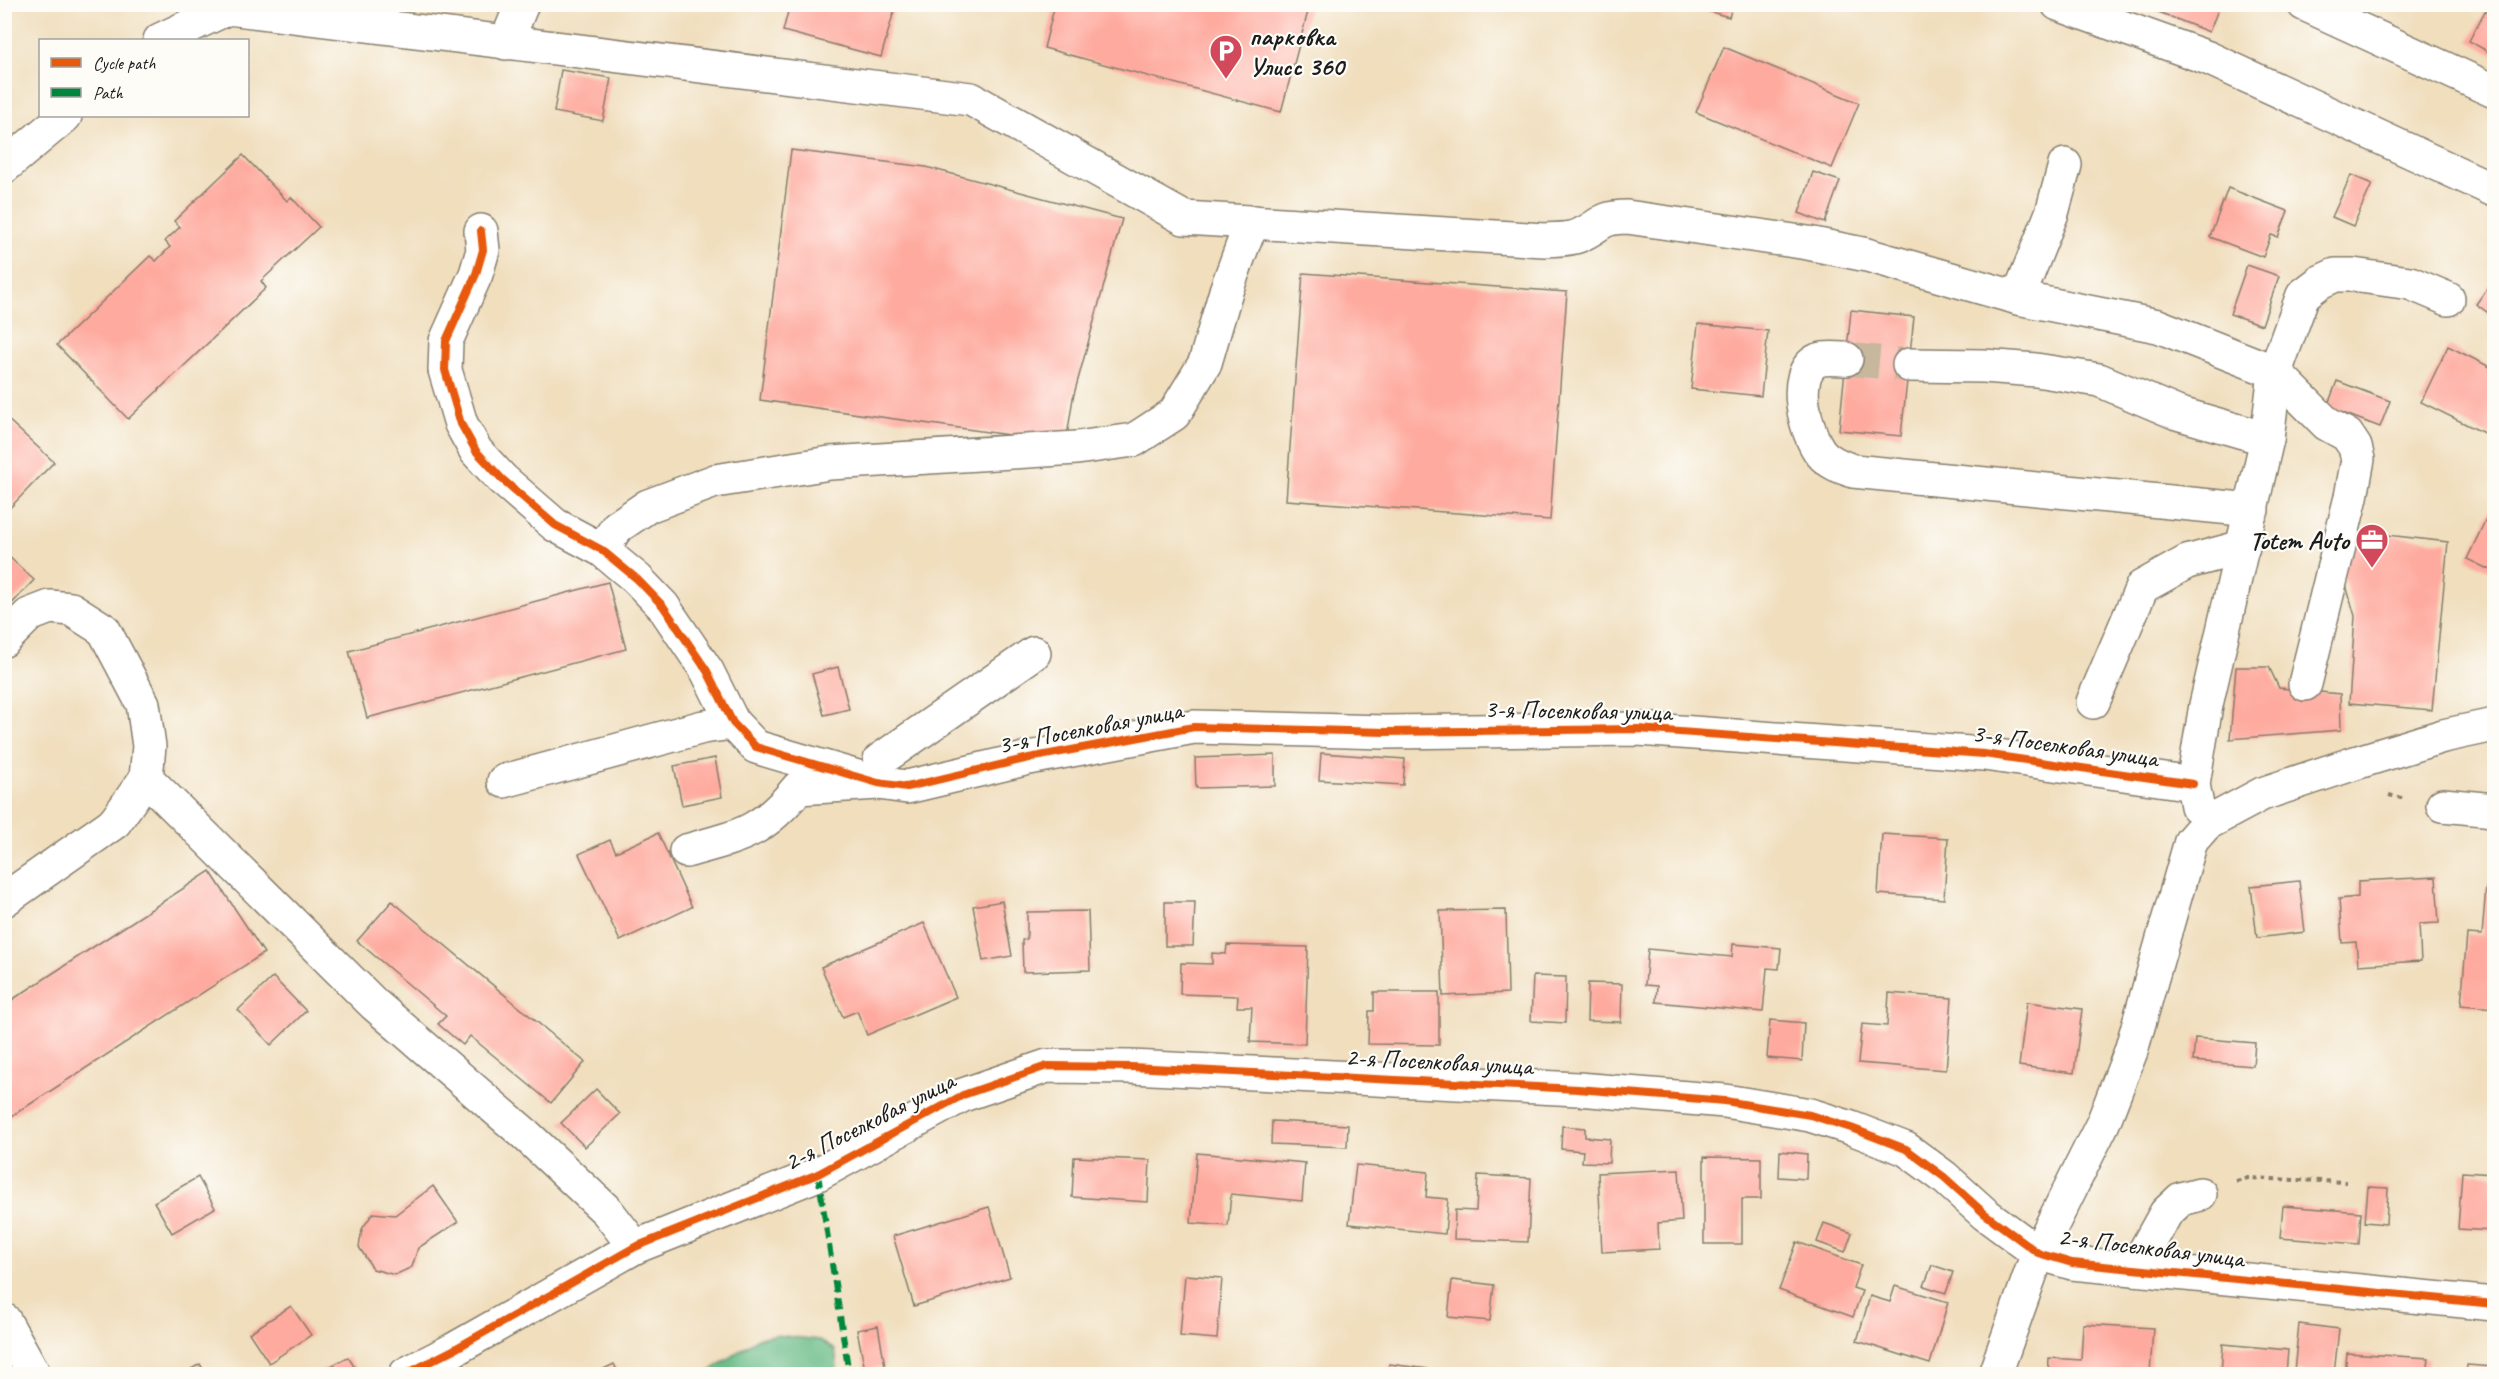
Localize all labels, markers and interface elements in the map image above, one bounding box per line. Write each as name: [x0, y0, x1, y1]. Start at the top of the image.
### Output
place label: парковка Улисс 360: [1249, 20, 1346, 83]
parking icon: парковка Улисс 360: [1208, 33, 1244, 80]
legend: [39, 39, 249, 117]
text: Cycle path: [93, 52, 156, 74]
text: Path: [93, 82, 123, 104]
office icon: Totem Auto: [2354, 522, 2390, 569]
place label: Totem Auto: [2250, 524, 2351, 557]
street label: 3-я Поселковая улица: [1484, 692, 1674, 729]
street label: 3-я Поселковая улица: [995, 693, 1187, 762]
street label: 3-я Поселковая улица: [1970, 716, 2162, 775]
street label: 2-я Поселковая улица: [1345, 1040, 1536, 1083]
street label: 2-я Поселковая улица: [778, 1063, 962, 1179]
street label: 2-я Поселковая улица: [2056, 1220, 2248, 1276]

